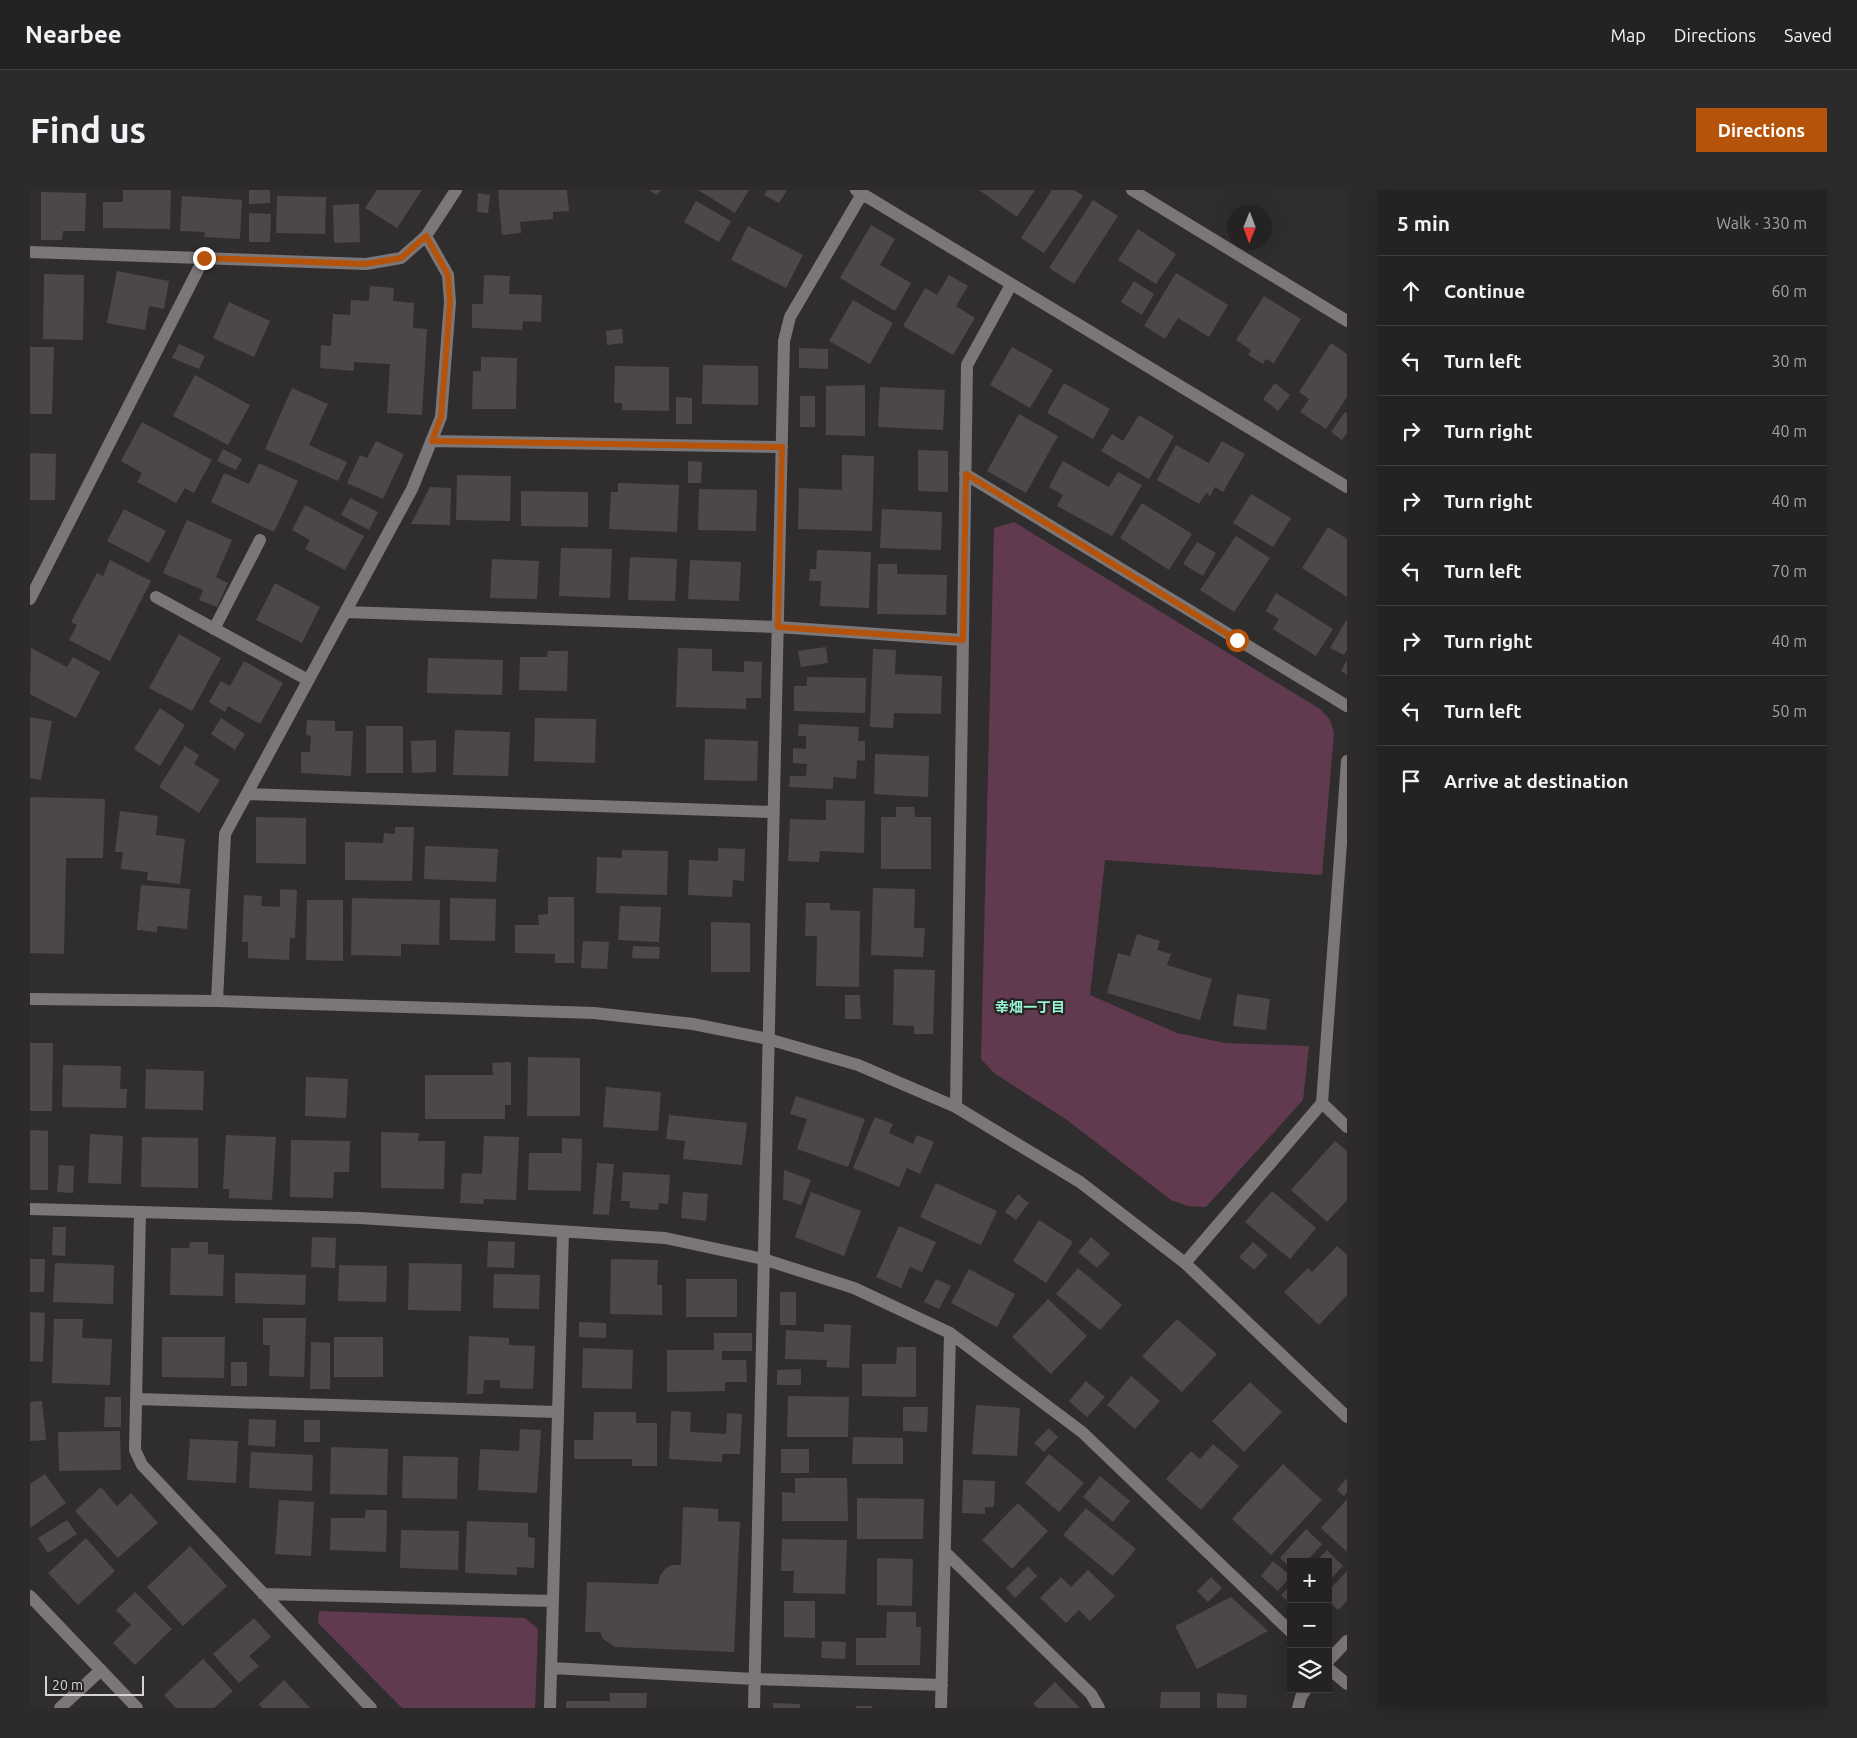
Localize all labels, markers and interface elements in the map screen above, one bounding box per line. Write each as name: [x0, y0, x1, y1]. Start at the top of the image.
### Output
text: Nearbee: [25, 21, 122, 48]
text: Map: [1610, 25, 1646, 45]
text: Directions: [1674, 25, 1756, 45]
text: Saved: [1784, 25, 1832, 45]
button: Directions: [1696, 108, 1827, 152]
text: Find us: [30, 110, 146, 150]
north arrow: [1227, 205, 1272, 250]
text: 5 min: [1397, 211, 1450, 235]
text: Walk · 330 m: [1716, 214, 1807, 232]
route end: [193, 247, 216, 270]
icon: ahead: [1397, 277, 1425, 305]
text: Continue: [1444, 280, 1525, 302]
text: 60 m: [1771, 282, 1807, 300]
icon: left: [1397, 347, 1425, 375]
text: Turn left: [1444, 350, 1522, 372]
text: 30 m: [1771, 352, 1807, 370]
icon: right: [1397, 417, 1425, 445]
text: Turn right: [1444, 420, 1532, 442]
text: 40 m: [1771, 422, 1807, 440]
icon: right: [1397, 487, 1425, 515]
text: Turn right: [1444, 490, 1532, 512]
text: 40 m: [1771, 492, 1807, 510]
icon: left: [1397, 557, 1425, 585]
text: Turn left: [1444, 560, 1522, 582]
text: 70 m: [1771, 562, 1807, 580]
icon: right: [1397, 627, 1425, 655]
route start: [1226, 629, 1249, 652]
text: Turn right: [1444, 630, 1532, 652]
text: 40 m: [1771, 632, 1807, 650]
icon: left: [1397, 697, 1425, 725]
text: Turn left: [1444, 700, 1522, 722]
text: 50 m: [1771, 702, 1807, 720]
icon: arrive: [1397, 767, 1425, 795]
text: Arrive at destination: [1444, 770, 1629, 792]
district label: 幸畑一丁目: [995, 999, 1065, 1015]
map controls: [1287, 1558, 1332, 1693]
button: +: [1287, 1558, 1332, 1603]
button: −: [1287, 1603, 1332, 1648]
button: layers: [1287, 1648, 1332, 1693]
scale bar: [45, 1673, 144, 1696]
text: 20 m: [52, 1677, 83, 1693]

